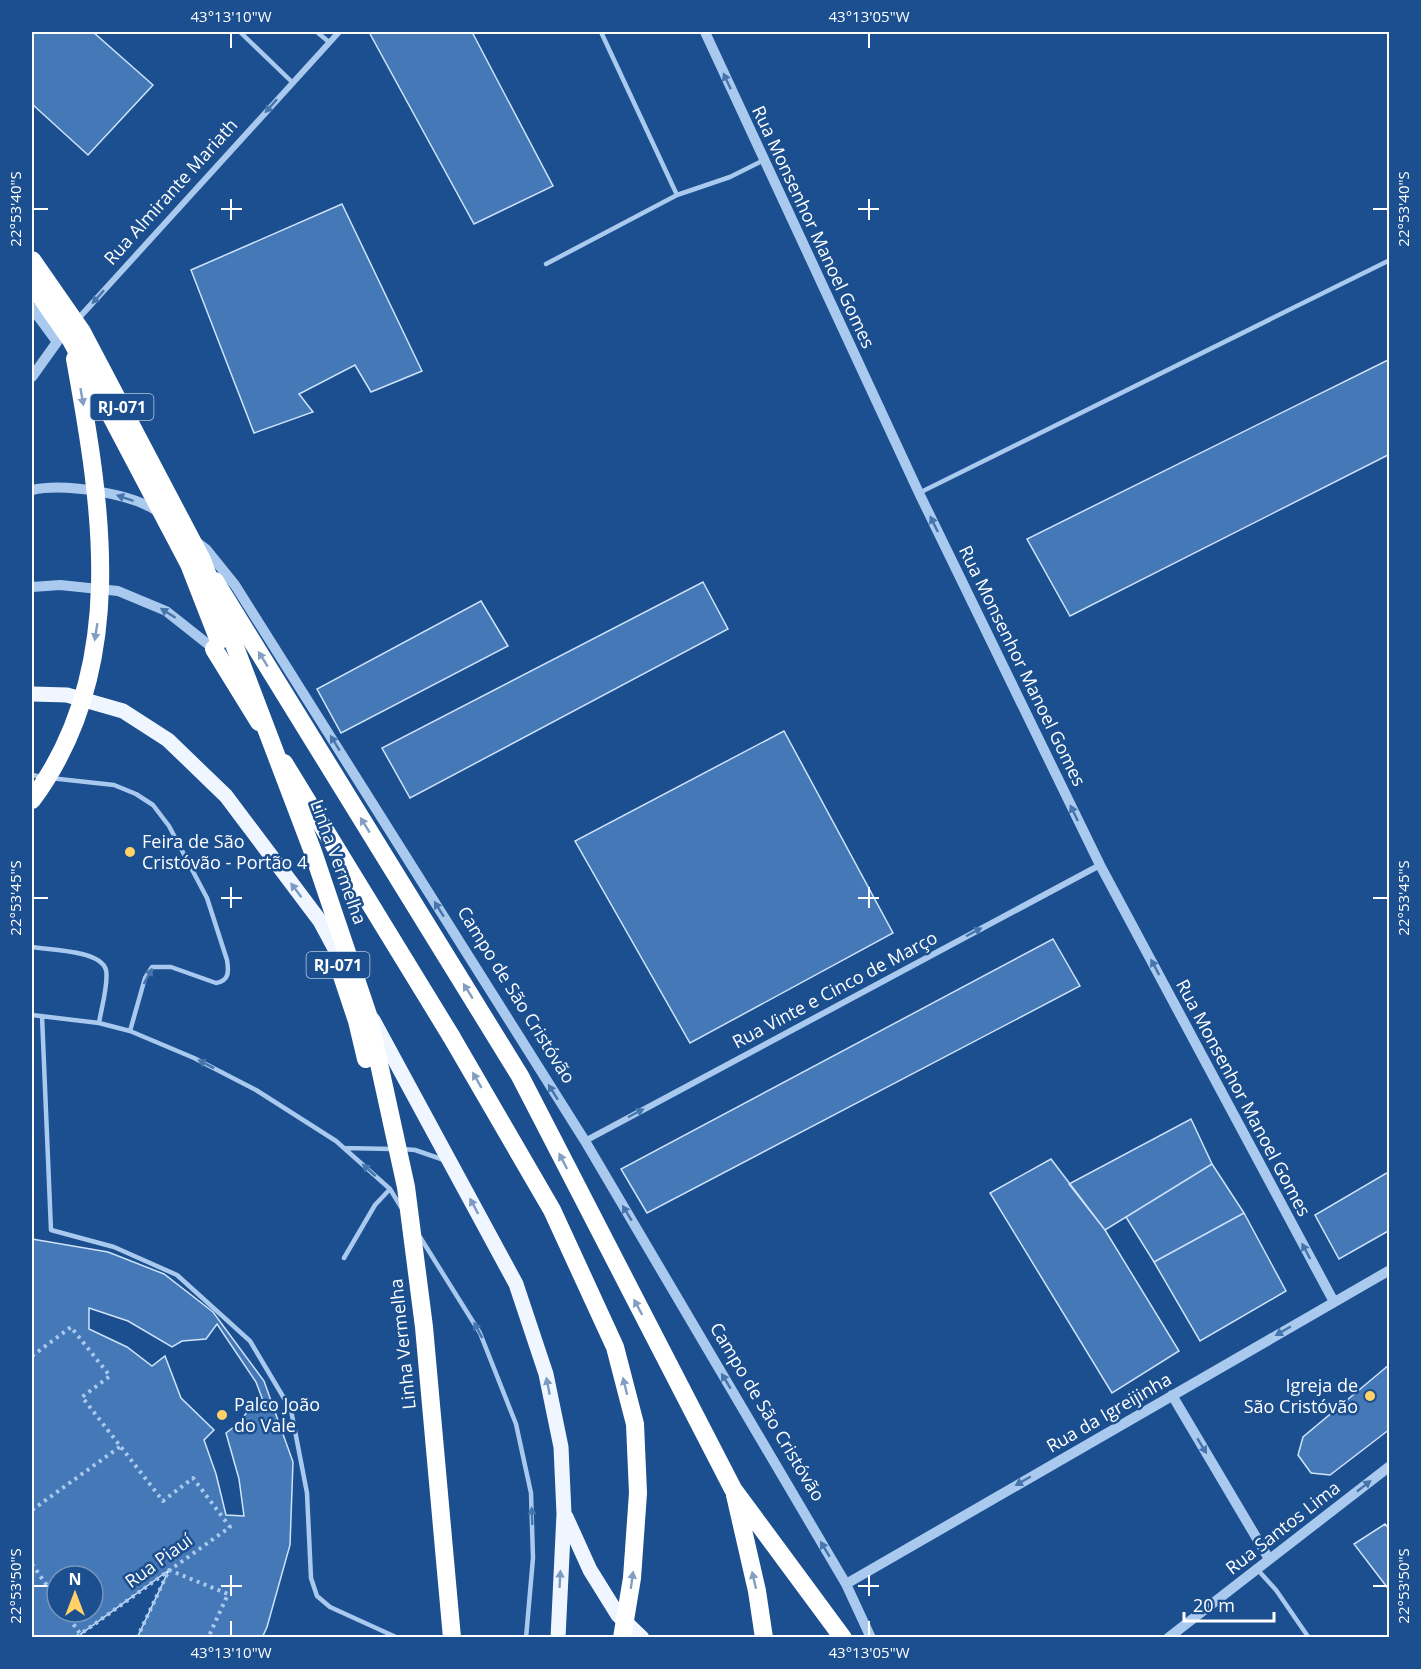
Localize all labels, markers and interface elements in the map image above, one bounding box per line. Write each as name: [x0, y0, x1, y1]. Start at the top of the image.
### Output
text: 43°13'10"W: [191, 6, 272, 26]
text: 43°13'05"W: [829, 6, 910, 26]
one-way arrow: [723, 72, 732, 89]
one-way arrow: [265, 98, 278, 113]
street label: Rua Monsenhor Manoel Gomes: [747, 101, 881, 352]
street label: Rua Almirante Mariath: [98, 113, 242, 270]
text: 22°53'40"S: [5, 171, 25, 247]
text: 22°53'40"S: [1393, 171, 1413, 247]
one-way arrow: [92, 289, 105, 304]
one-way arrow: [78, 388, 87, 407]
road number: RJ-071: [90, 394, 154, 420]
one-way arrow: [116, 493, 134, 503]
one-way arrow: [930, 515, 939, 532]
street label: Rua Monsenhor Manoel Gomes: [954, 541, 1092, 790]
one-way arrow: [160, 607, 176, 619]
one-way arrow: [92, 623, 101, 642]
one-way arrow: [257, 651, 268, 667]
one-way arrow: [329, 736, 341, 752]
street label: Linha Vermelha: [305, 796, 373, 927]
one-way arrow: [1070, 804, 1079, 821]
one-way arrow: [360, 817, 371, 833]
place label: Feira de São Cristóvão - Portão 4: [142, 829, 307, 874]
marker: Feira de São Cristóvão - Portão 4: [123, 845, 137, 859]
text: 22°53'45"S: [5, 860, 25, 936]
text: 22°53'45"S: [1393, 860, 1413, 936]
one-way arrow: [290, 882, 303, 898]
one-way arrow: [433, 901, 444, 917]
street label: Campo de São Cristóvão: [452, 901, 581, 1088]
street label: Rua Vinte e Cinco de Março: [728, 925, 941, 1053]
one-way arrow: [966, 927, 983, 937]
road number: RJ-071: [306, 952, 370, 978]
one-way arrow: [1150, 959, 1160, 976]
one-way arrow: [143, 967, 153, 984]
street label: Rua Monsenhor Manoel Gomes: [1171, 975, 1317, 1220]
one-way arrow: [462, 983, 473, 999]
one-way arrow: [197, 1059, 214, 1069]
one-way arrow: [471, 1072, 482, 1088]
one-way arrow: [548, 1083, 559, 1100]
one-way arrow: [628, 1108, 645, 1118]
one-way arrow: [558, 1152, 568, 1169]
one-way arrow: [362, 1164, 377, 1177]
one-way arrow: [469, 1198, 479, 1215]
one-way arrow: [622, 1204, 632, 1221]
one-way arrow: [1301, 1242, 1311, 1259]
street label: Linha Vermelha: [383, 1278, 421, 1411]
one-way arrow: [634, 1298, 643, 1315]
street label: Campo de São Cristóvão: [705, 1318, 831, 1505]
one-way arrow: [473, 1322, 483, 1339]
one-way arrow: [1275, 1326, 1291, 1337]
street label: Rua da Igreijinha: [1042, 1367, 1175, 1458]
one-way arrow: [721, 1372, 731, 1389]
place label: Igreja de São Cristóvão: [1244, 1373, 1358, 1418]
one-way arrow: [543, 1376, 552, 1395]
one-way arrow: [620, 1377, 629, 1395]
marker: Igreja de São Cristóvão: [1363, 1389, 1377, 1403]
place label: Palco João do Vale: [234, 1392, 320, 1437]
marker: Palco João do Vale: [215, 1408, 229, 1422]
one-way arrow: [1196, 1438, 1207, 1454]
street label: Rua Santos Lima: [1220, 1475, 1344, 1579]
one-way arrow: [1015, 1476, 1031, 1487]
one-way arrow: [1356, 1480, 1371, 1492]
one-way arrow: [527, 1507, 536, 1526]
street label: Rua Piauí: [120, 1527, 197, 1593]
one-way arrow: [820, 1540, 830, 1557]
text: 22°53'50"S: [5, 1548, 25, 1624]
text: 22°53'50"S: [1393, 1548, 1413, 1624]
north arrow: [45, 1564, 105, 1624]
text: N: [68, 1568, 82, 1590]
one-way arrow: [556, 1570, 565, 1589]
one-way arrow: [627, 1570, 636, 1589]
one-way arrow: [749, 1570, 758, 1589]
scale bar: [1184, 1585, 1274, 1623]
text: 20 m: [1193, 1593, 1235, 1617]
text: 43°13'10"W: [191, 1642, 272, 1662]
text: 43°13'05"W: [829, 1642, 910, 1662]

